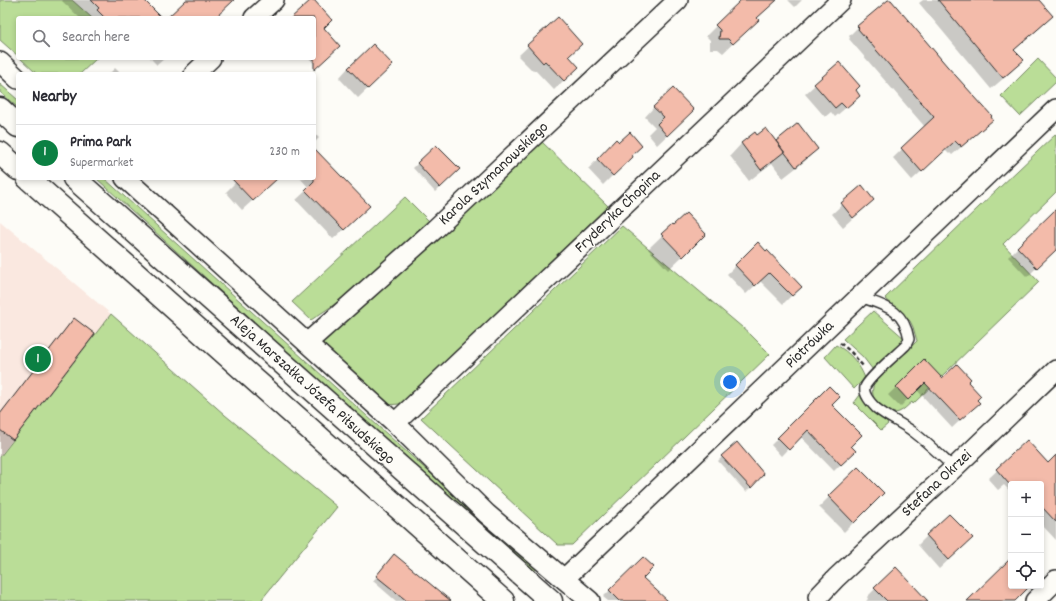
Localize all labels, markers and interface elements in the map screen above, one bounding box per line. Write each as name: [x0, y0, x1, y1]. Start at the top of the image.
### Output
search box: [16, 16, 316, 60]
icon: search: [30, 27, 52, 49]
text: Search here: [62, 27, 130, 49]
text: Nearby: [32, 86, 76, 110]
street label: Karola Szymanowskiego: [434, 117, 554, 231]
text: Prima Park: [70, 132, 131, 154]
text: 1: [44, 143, 46, 162]
text: 230 m: [270, 143, 300, 162]
text: Supermarket: [70, 154, 134, 173]
street label: Fryderyka Chopina: [570, 165, 667, 259]
street label: Aleja Marszałka Józefa Piłsudskiego: [224, 309, 400, 471]
street label: Piotrówka: [780, 315, 840, 374]
pin: 1: [25, 344, 51, 374]
your location: [720, 372, 740, 392]
street label: Stefana Okrzei: [896, 445, 978, 523]
map controls: [1008, 481, 1044, 589]
button: +: [1008, 481, 1044, 517]
button: −: [1008, 517, 1044, 553]
button: locate: [1008, 553, 1044, 589]

